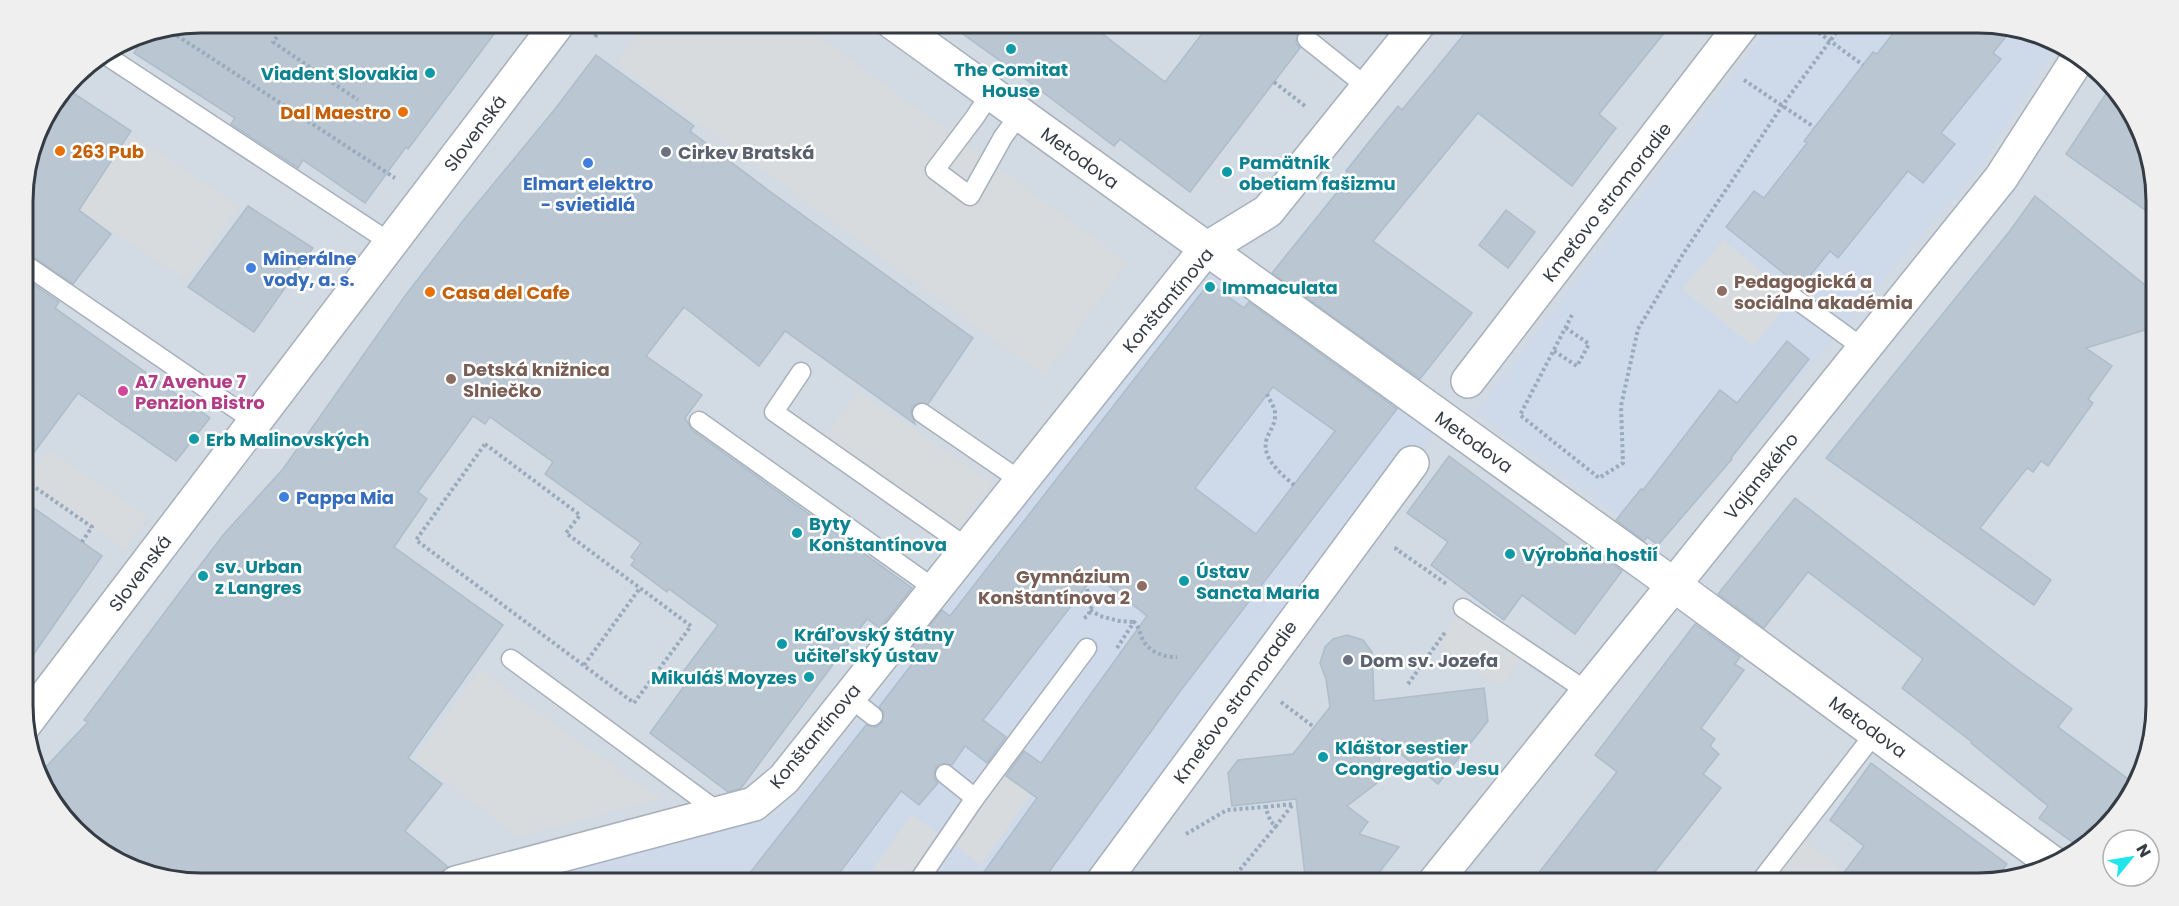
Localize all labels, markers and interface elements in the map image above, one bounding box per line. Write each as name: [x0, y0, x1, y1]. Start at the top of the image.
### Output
marker: The Comitat House: [1004, 42, 1018, 56]
place label: The Comitat House: [954, 57, 1068, 103]
place label: Viadent Slovakia: [261, 61, 418, 86]
marker: Viadent Slovakia: [423, 66, 437, 80]
street label: Slovenská: [438, 89, 512, 177]
place label: Dal Maestro: [280, 100, 391, 125]
marker: Dal Maestro: [396, 105, 410, 119]
street label: Kmeťovo stromoradie: [1537, 117, 1677, 287]
street label: Metodova: [1036, 121, 1124, 195]
place label: 263 Pub: [72, 139, 144, 164]
place label: Cirkev Bratská: [678, 140, 815, 165]
marker: 263 Pub: [53, 144, 67, 158]
marker: Cirkev Bratská: [659, 145, 673, 159]
place label: Pamätník obetiam fašizmu: [1239, 150, 1396, 196]
marker: Elmart elektro - svietidlá: [581, 156, 595, 170]
marker: Pamätník obetiam fašizmu: [1220, 165, 1234, 179]
place label: Elmart elektro - svietidlá: [523, 171, 653, 217]
street label: Konštantínova: [1117, 242, 1219, 358]
place label: Minerálne vody, a. s.: [263, 246, 357, 292]
marker: Minerálne vody, a. s.: [244, 261, 258, 275]
place label: Pedagogická a sociálna akadémia: [1734, 269, 1913, 315]
place label: Immaculata: [1222, 275, 1338, 300]
place label: Casa del Cafe: [442, 280, 570, 305]
marker: Immaculata: [1203, 280, 1217, 294]
marker: Pedagogická a sociálna akadémia: [1715, 284, 1729, 298]
marker: Casa del Cafe: [423, 285, 437, 299]
place label: Detská knižnica Slniečko: [463, 357, 610, 403]
place label: A7 Avenue 7 Penzion Bistro: [135, 369, 265, 415]
marker: Detská knižnica Slniečko: [444, 372, 458, 386]
marker: A7 Avenue 7 Penzion Bistro: [116, 384, 130, 398]
street label: Metodova: [1430, 405, 1518, 479]
place label: Erb Malinovských: [206, 427, 369, 452]
street label: Vajanského: [1718, 427, 1804, 525]
marker: Erb Malinovských: [187, 432, 201, 446]
place label: Pappa Mia: [296, 485, 394, 510]
marker: Pappa Mia: [277, 490, 291, 504]
place label: Byty Konštantínova: [809, 511, 947, 557]
marker: Byty Konštantínova: [790, 526, 804, 540]
street label: Slovenská: [103, 529, 177, 617]
place label: Výrobňa hostií: [1522, 542, 1658, 567]
marker: Výrobňa hostií: [1503, 547, 1517, 561]
place label: sv. Urban z Langres: [215, 554, 302, 600]
place label: Ústav Sancta Maria: [1196, 559, 1320, 605]
place label: Gymnázium Konštantínova 2: [978, 564, 1130, 610]
marker: sv. Urban z Langres: [196, 569, 210, 583]
marker: Ústav Sancta Maria: [1177, 574, 1191, 588]
marker: Gymnázium Konštantínova 2: [1135, 579, 1149, 593]
street label: Kmeťovo stromoradie: [1167, 615, 1303, 789]
place label: Kráľovský štátny učiteľský ústav: [794, 622, 955, 668]
marker: Kráľovský štátny učiteľský ústav: [775, 637, 789, 651]
place label: Dom sv. Jozefa: [1360, 648, 1498, 673]
marker: Dom sv. Jozefa: [1341, 653, 1355, 667]
place label: Mikuláš Moyzes: [651, 665, 797, 690]
marker: Mikuláš Moyzes: [802, 670, 816, 684]
street label: Konštantínova: [764, 678, 866, 794]
street label: Metodova: [1824, 690, 1912, 764]
place label: Kláštor sestier Congregatio Jesu: [1335, 735, 1499, 781]
marker: Kláštor sestier Congregatio Jesu: [1316, 750, 1330, 764]
north arrow: [2101, 828, 2161, 888]
text: N: [2131, 840, 2157, 862]

